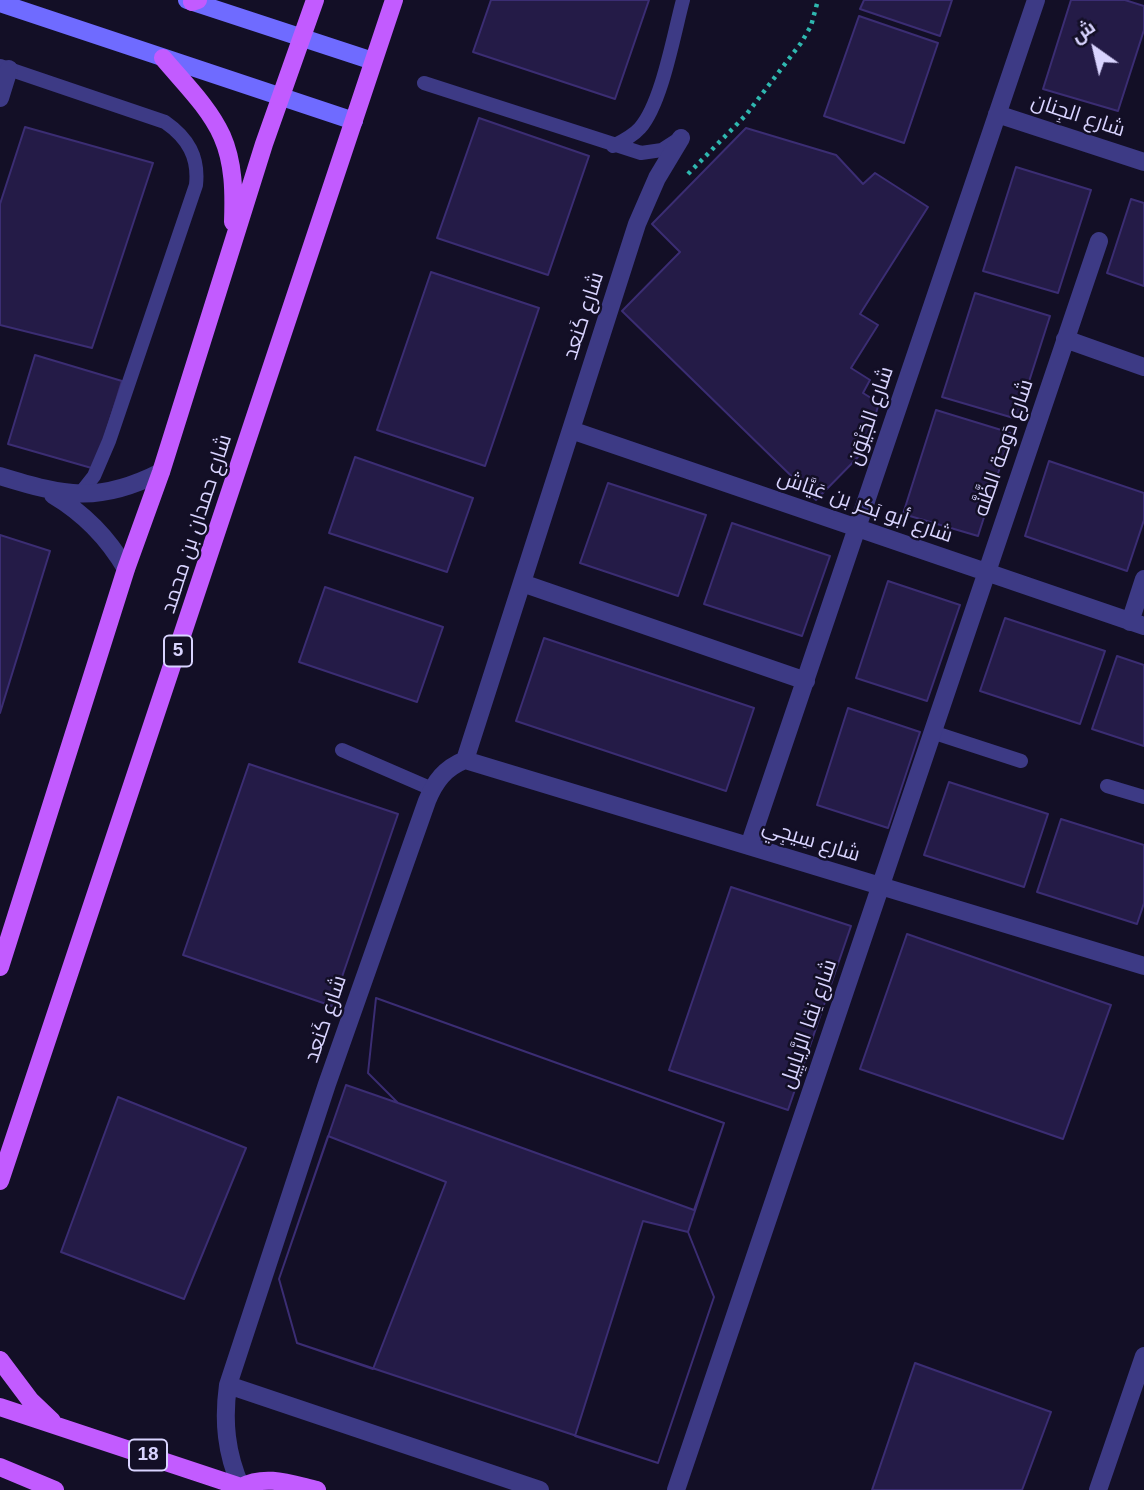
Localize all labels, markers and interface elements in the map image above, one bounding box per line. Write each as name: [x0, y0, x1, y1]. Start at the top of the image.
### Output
north arrow: [1060, 14, 1130, 84]
text: ش: [1067, 16, 1099, 47]
street label: شارع الجِنان: [1028, 89, 1128, 143]
street label: شارع كَنعد: [558, 269, 610, 363]
street label: شارع الجَيْوَن: [842, 363, 900, 469]
street label: شارع دَوحة الظَّنَّه: [969, 376, 1039, 520]
street label: شارع حمدان بن محمد: [156, 431, 238, 617]
street label: شارع أبو بَكر بن عَيَّاش: [774, 465, 956, 549]
road number: 5: [164, 636, 192, 666]
street label: شارع سِيجِي: [759, 814, 863, 868]
street label: شارع نِقا الرَّيايِيل: [775, 956, 843, 1092]
street label: شارع كَنعد: [299, 972, 353, 1066]
road number: 18: [129, 1440, 167, 1470]

